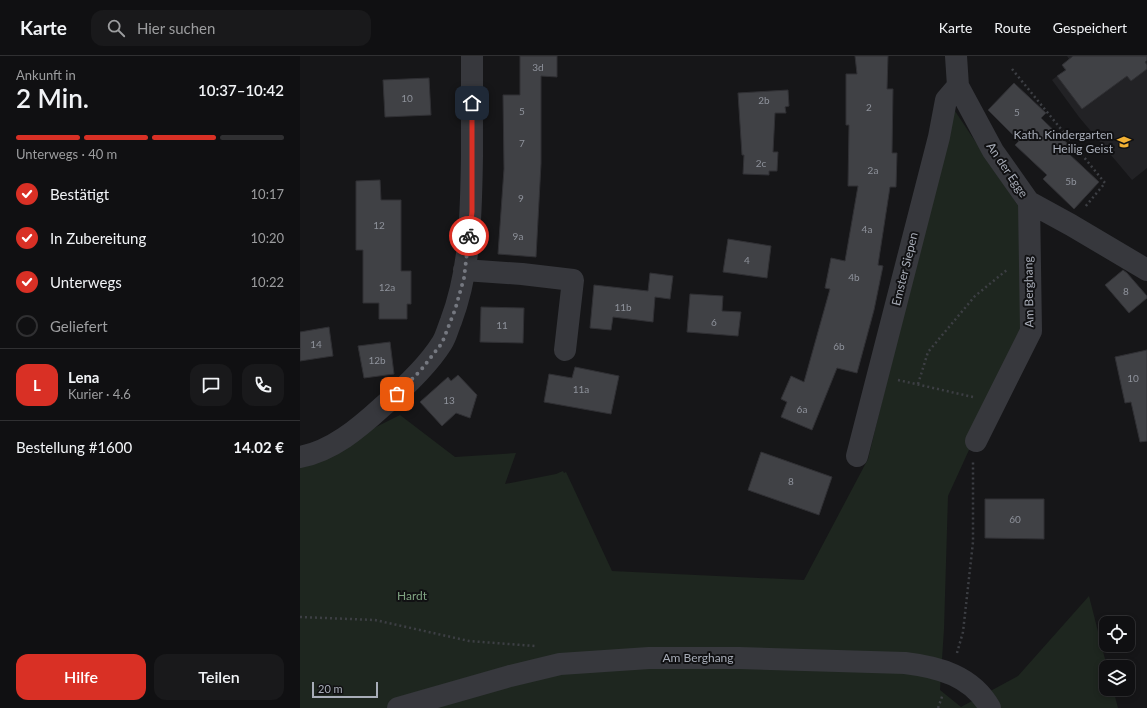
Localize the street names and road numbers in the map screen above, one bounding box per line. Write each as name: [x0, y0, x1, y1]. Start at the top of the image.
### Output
street label: An der Egge: [983, 139, 1031, 200]
street label: Emster Siepen: [888, 231, 921, 307]
street label: Am Berghang: [1020, 256, 1037, 328]
street label: Am Berghang: [662, 650, 734, 665]

